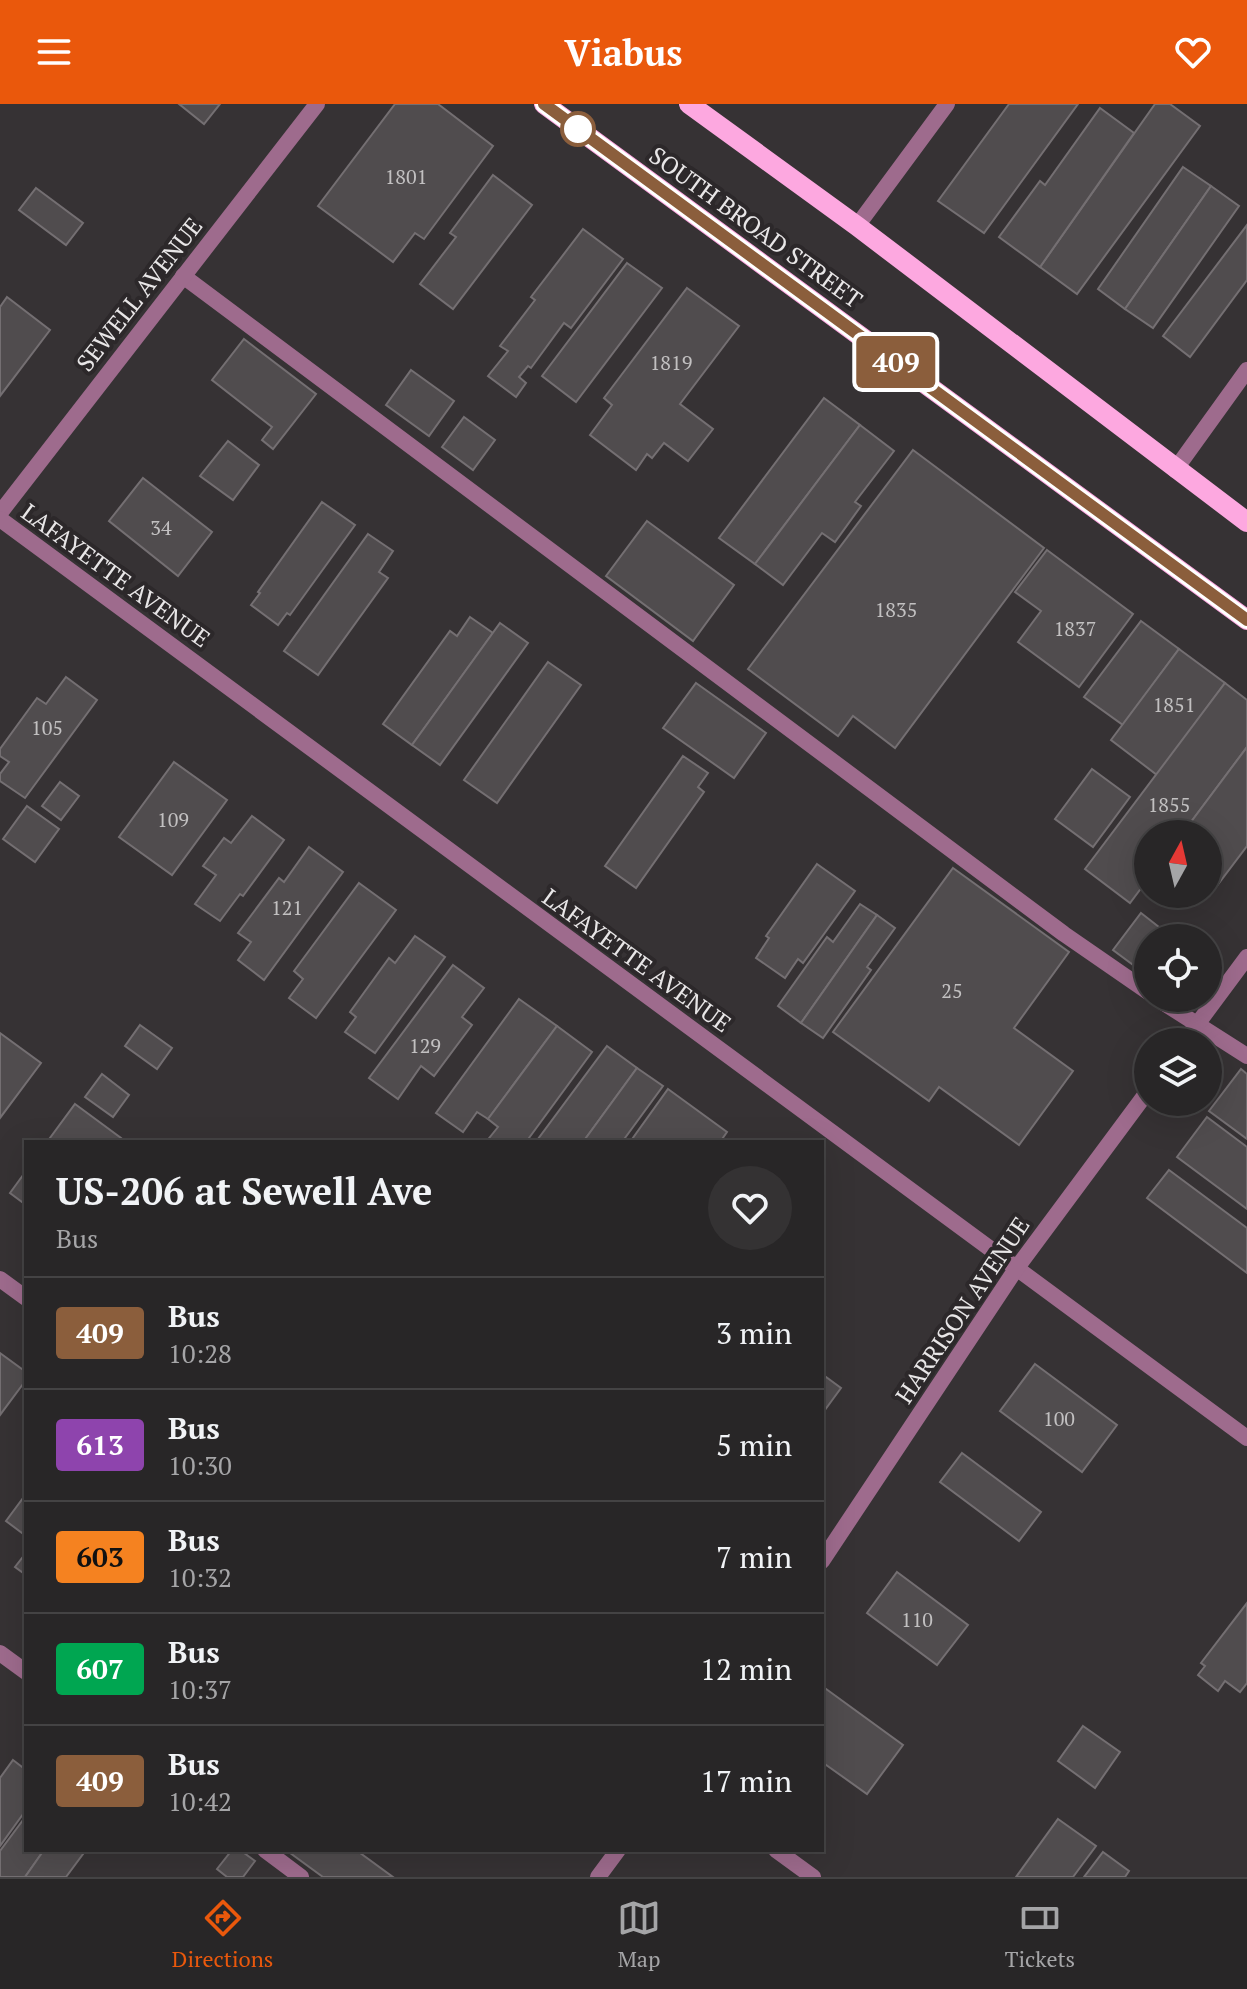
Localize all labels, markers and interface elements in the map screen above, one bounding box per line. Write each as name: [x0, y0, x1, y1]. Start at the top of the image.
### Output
text: Viabus: [564, 29, 683, 76]
icon: menu: [32, 30, 76, 74]
icon: heart: [1171, 30, 1215, 74]
unlabelled marker: [561, 112, 595, 146]
street label: SOUTH BROAD STREET: [643, 139, 869, 315]
house number: 1801: [385, 163, 427, 190]
street label: SEWELL AVENUE: [69, 211, 209, 377]
line badge: 409: [850, 336, 942, 388]
text: 409: [872, 343, 920, 380]
house number: 1819: [650, 349, 692, 376]
street label: LAFAYETTE AVENUE: [15, 496, 217, 654]
house number: 34: [150, 514, 172, 541]
house number: 1835: [875, 596, 917, 623]
house number: 1837: [1054, 615, 1096, 642]
house number: 1851: [1153, 691, 1195, 718]
house number: 105: [31, 714, 63, 741]
house number: 1855: [1148, 791, 1190, 818]
house number: 109: [157, 806, 189, 833]
north arrow: [1134, 820, 1222, 908]
map controls: [1134, 820, 1222, 1116]
street label: LAFAYETTE AVENUE: [536, 881, 738, 1039]
house number: 121: [271, 894, 303, 921]
button: locate: [1134, 924, 1222, 1012]
house number: 25: [941, 977, 963, 1004]
button: layers: [1134, 1028, 1222, 1116]
house number: 129: [409, 1032, 441, 1059]
text: US-206 at Sewell Ave: [56, 1166, 433, 1216]
button: heart: [708, 1166, 792, 1250]
street label: HARRISON AVENUE: [888, 1211, 1036, 1409]
text: Bus: [56, 1221, 98, 1255]
text: Bus: [168, 1296, 220, 1336]
text: 3 min: [716, 1313, 792, 1353]
text: 409: [76, 1314, 124, 1351]
text: 10:28: [168, 1336, 232, 1370]
house number: 100: [1043, 1405, 1075, 1432]
text: Bus: [168, 1408, 220, 1448]
text: 5 min: [716, 1425, 792, 1465]
text: 613: [76, 1426, 124, 1463]
text: 10:30: [168, 1448, 232, 1482]
text: Bus: [168, 1520, 220, 1560]
text: 7 min: [716, 1537, 792, 1577]
text: 603: [76, 1538, 124, 1575]
text: 10:32: [168, 1560, 232, 1594]
house number: 110: [901, 1606, 933, 1633]
text: Bus: [168, 1632, 220, 1672]
text: 12 min: [700, 1649, 792, 1689]
text: 607: [76, 1650, 124, 1687]
text: 10:37: [168, 1672, 232, 1706]
text: Bus: [168, 1744, 220, 1784]
text: 17 min: [700, 1761, 792, 1801]
text: 409: [76, 1762, 124, 1799]
text: 10:42: [168, 1784, 232, 1818]
tab: Directions: [172, 1896, 273, 1973]
tab: Map: [617, 1896, 661, 1973]
tab: Tickets: [1005, 1896, 1075, 1973]

